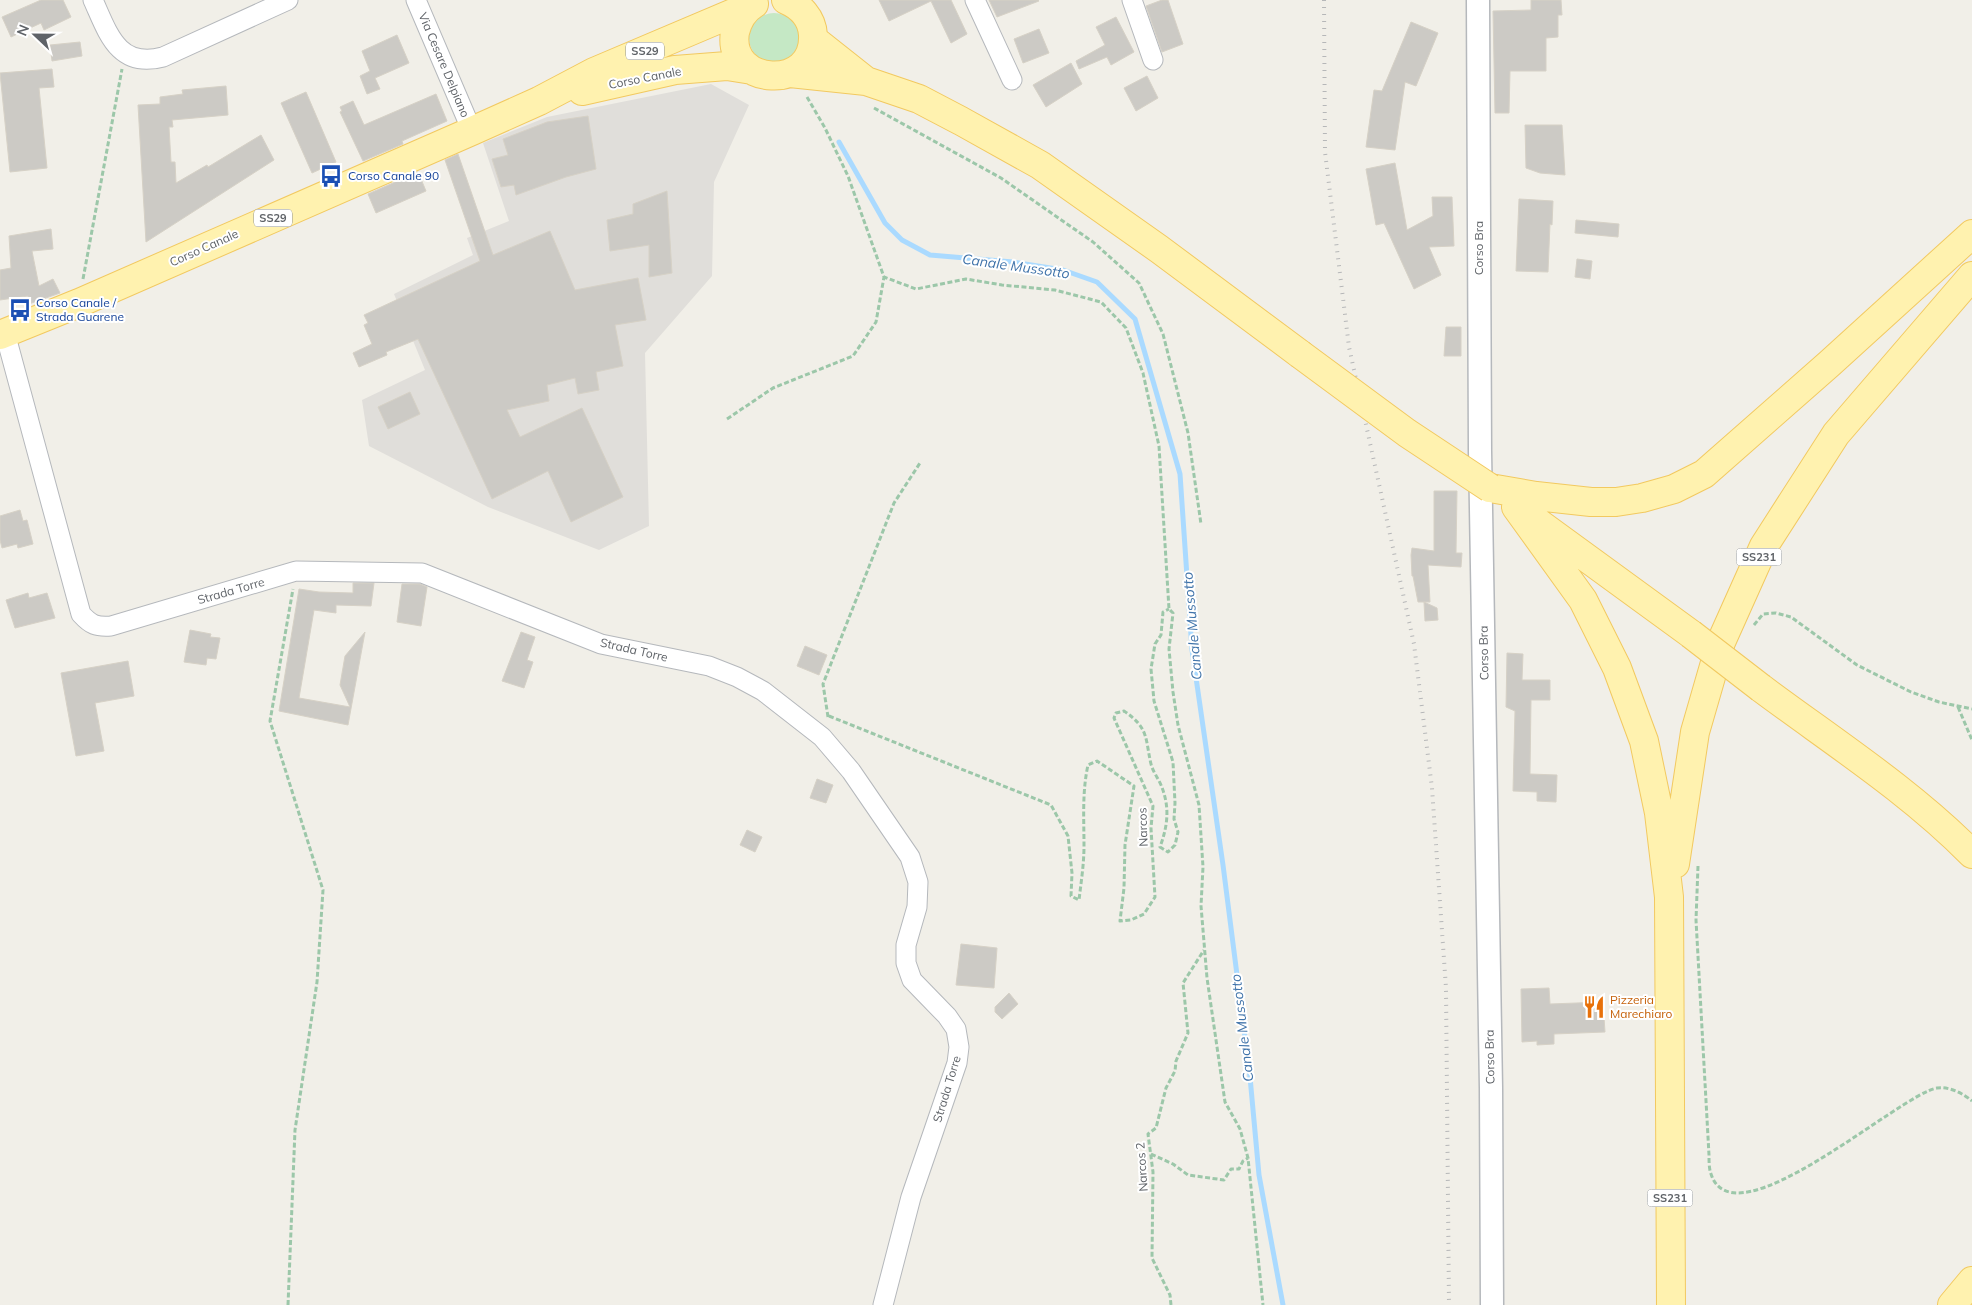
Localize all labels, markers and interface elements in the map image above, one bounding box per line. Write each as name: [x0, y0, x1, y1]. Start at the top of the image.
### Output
north arrow: [10, 10, 60, 60]
street label: Via Cesare Delpiano: [416, 10, 473, 120]
text: N: [13, 22, 33, 38]
road number: SS29: [626, 42, 664, 59]
street label: Corso Canale: [607, 63, 683, 92]
bus stop icon: Corso Canale 90: [318, 163, 344, 189]
place label: Corso Canale 90: [348, 168, 439, 183]
road number: SS29: [254, 210, 292, 227]
street label: Corso Bra: [1471, 221, 1486, 275]
street label: Corso Canale: [167, 226, 241, 269]
water label: Canale Mussotto: [961, 250, 1071, 282]
place label: Corso Canale / Strada Guarene: [36, 295, 124, 324]
bus stop icon: Corso Canale / Strada Guarene: [7, 297, 33, 323]
road number: SS231: [1736, 548, 1782, 566]
water label: Canale Mussotto: [1178, 571, 1206, 681]
street label: Strada Torre: [196, 574, 266, 607]
street label: Corso Bra: [1476, 626, 1491, 680]
street label: Strada Torre: [599, 634, 669, 665]
street label: Narcos: [1134, 807, 1151, 847]
water label: Canale Mussotto: [1226, 973, 1258, 1083]
place label: Pizzeria Marechiaro: [1610, 992, 1673, 1021]
restaurant icon: Pizzeria Marechiaro: [1581, 994, 1607, 1020]
street label: Corso Bra: [1482, 1030, 1497, 1084]
street label: Strada Torre: [929, 1054, 964, 1124]
street label: Narcos 2: [1132, 1142, 1151, 1192]
road number: SS231: [1648, 1190, 1692, 1206]

